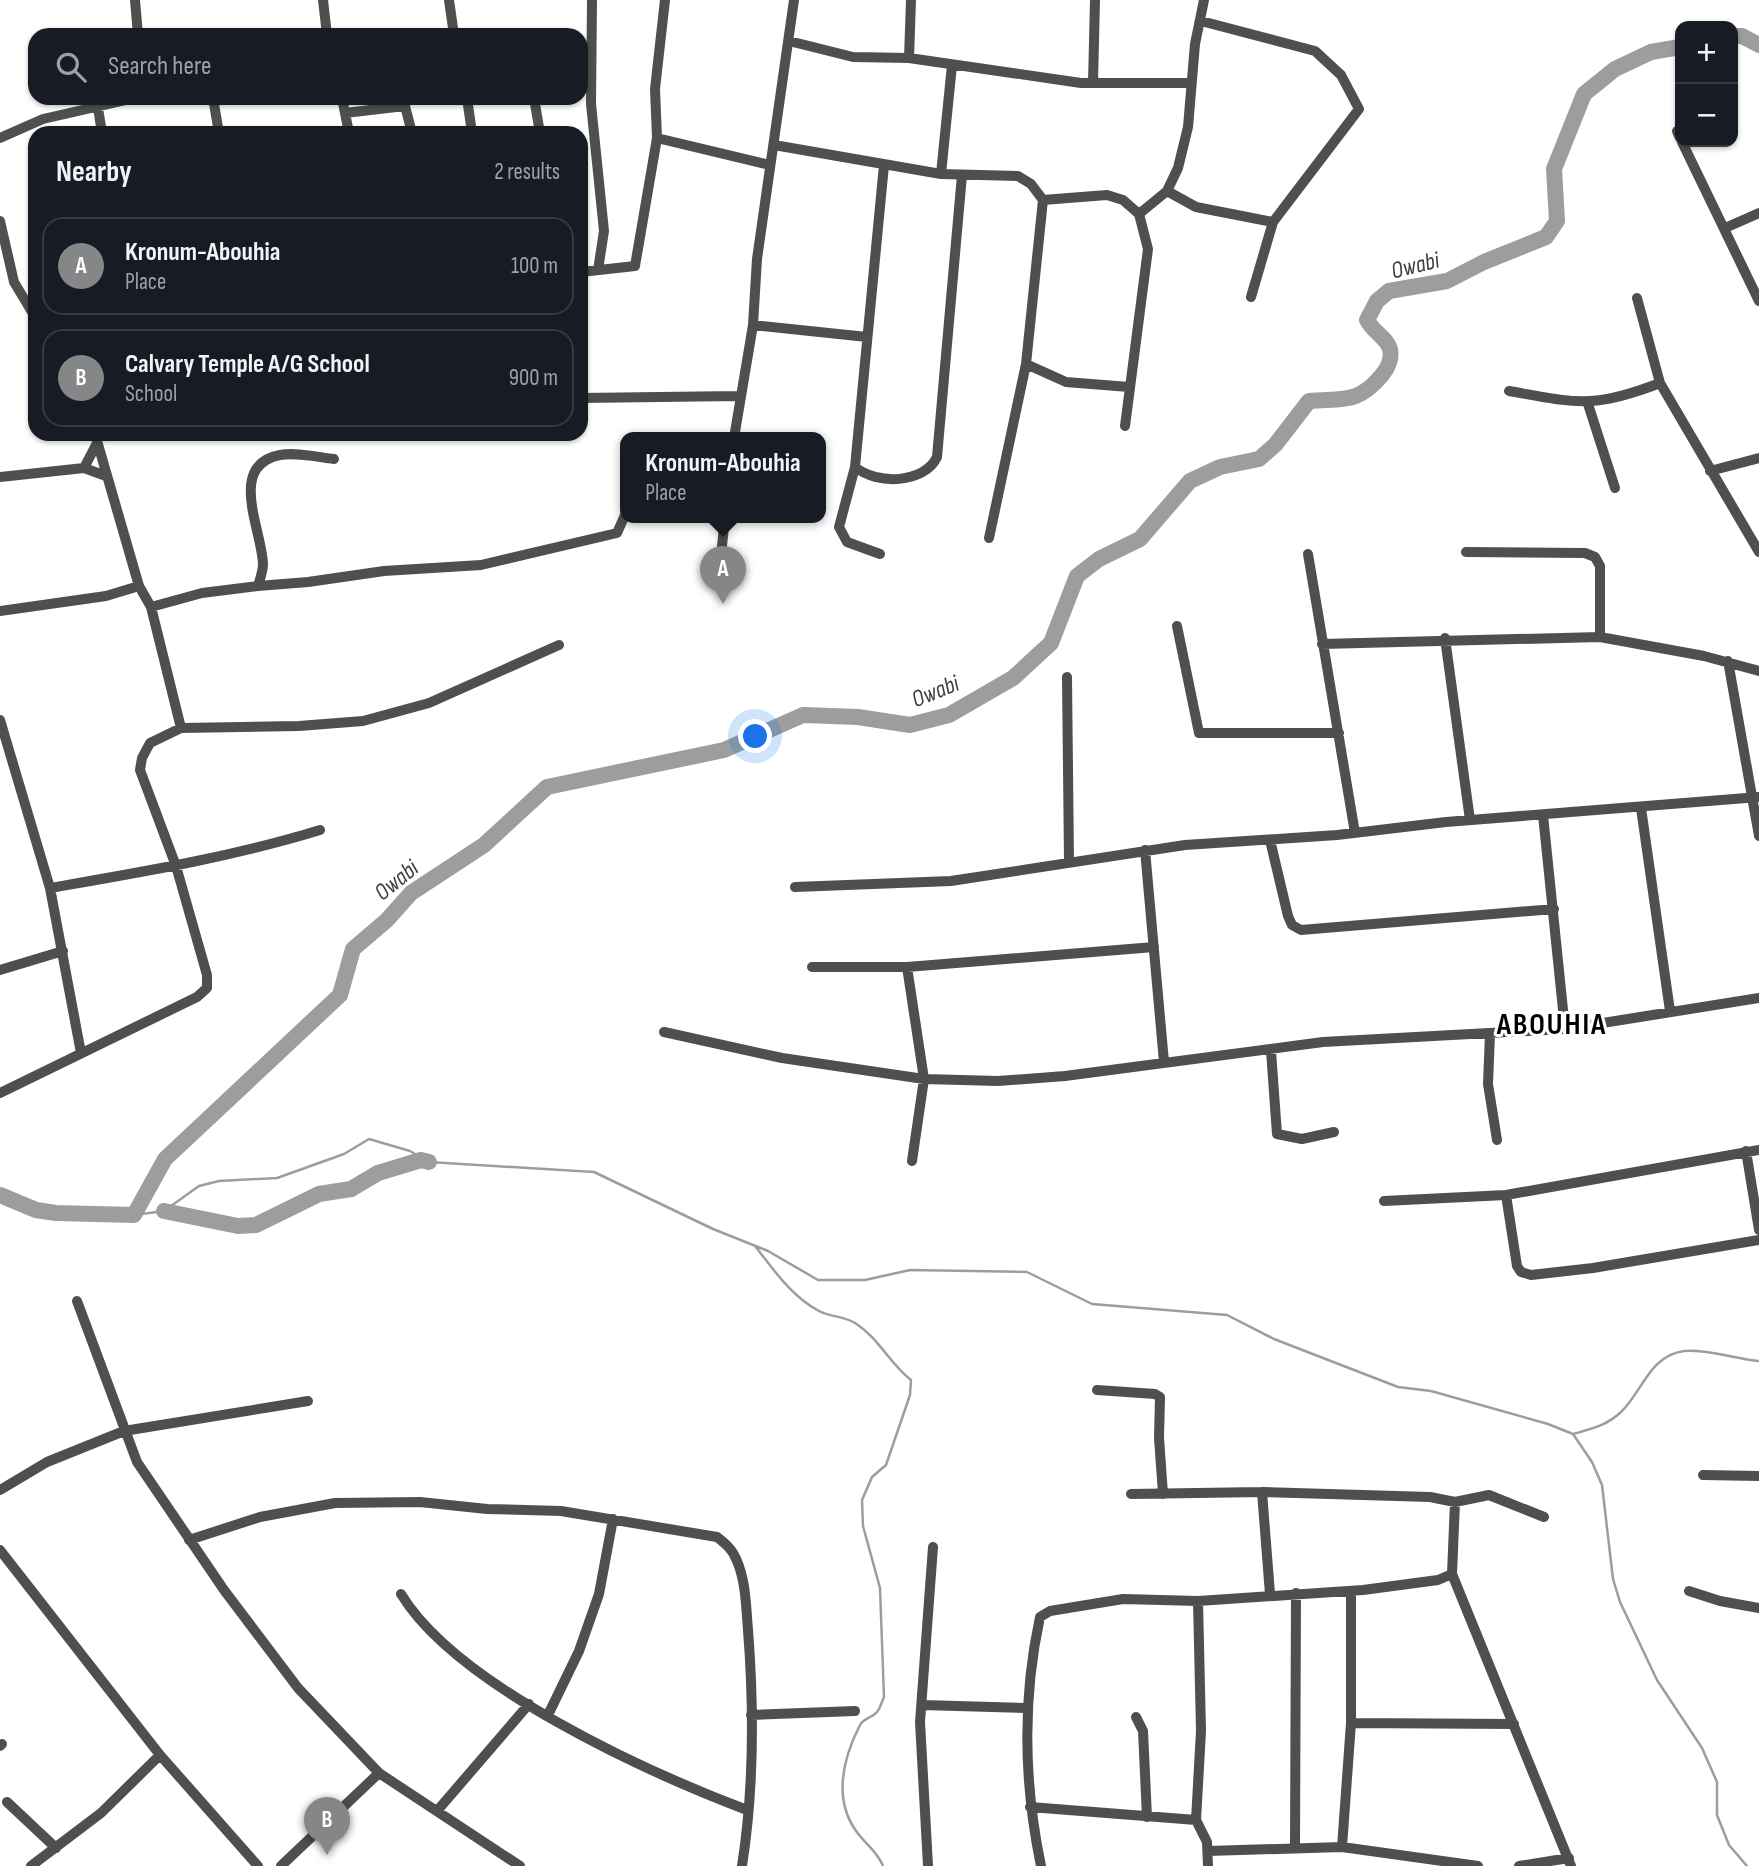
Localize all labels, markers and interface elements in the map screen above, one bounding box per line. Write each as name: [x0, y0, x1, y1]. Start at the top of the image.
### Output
map controls: [1675, 21, 1738, 147]
button: +: [1675, 21, 1738, 84]
search box: [28, 28, 588, 105]
icon: search: [52, 48, 90, 86]
text: Search here: [108, 51, 211, 82]
button: −: [1675, 84, 1738, 147]
text: Nearby: [56, 154, 132, 190]
text: 2 results: [494, 158, 560, 186]
text: Kronum-Abouhia: [125, 237, 280, 268]
water label: Owabi: [1388, 245, 1443, 285]
text: A: [76, 252, 86, 280]
text: 100 m: [511, 252, 558, 280]
text: Place: [125, 268, 166, 296]
text: Calvary Temple A/G School: [125, 349, 370, 380]
text: B: [76, 364, 86, 392]
text: 900 m: [509, 364, 558, 392]
text: School: [125, 380, 177, 408]
popup: [620, 432, 826, 523]
text: Kronum-Abouhia: [645, 448, 801, 479]
text: Place: [645, 479, 686, 507]
pin: A: [700, 546, 746, 604]
water label: Owabi: [907, 669, 964, 714]
your location: [738, 719, 772, 753]
water label: Owabi: [368, 853, 425, 907]
district label: ABOUHIA: [1496, 1007, 1607, 1043]
pin: B: [304, 1797, 350, 1855]

